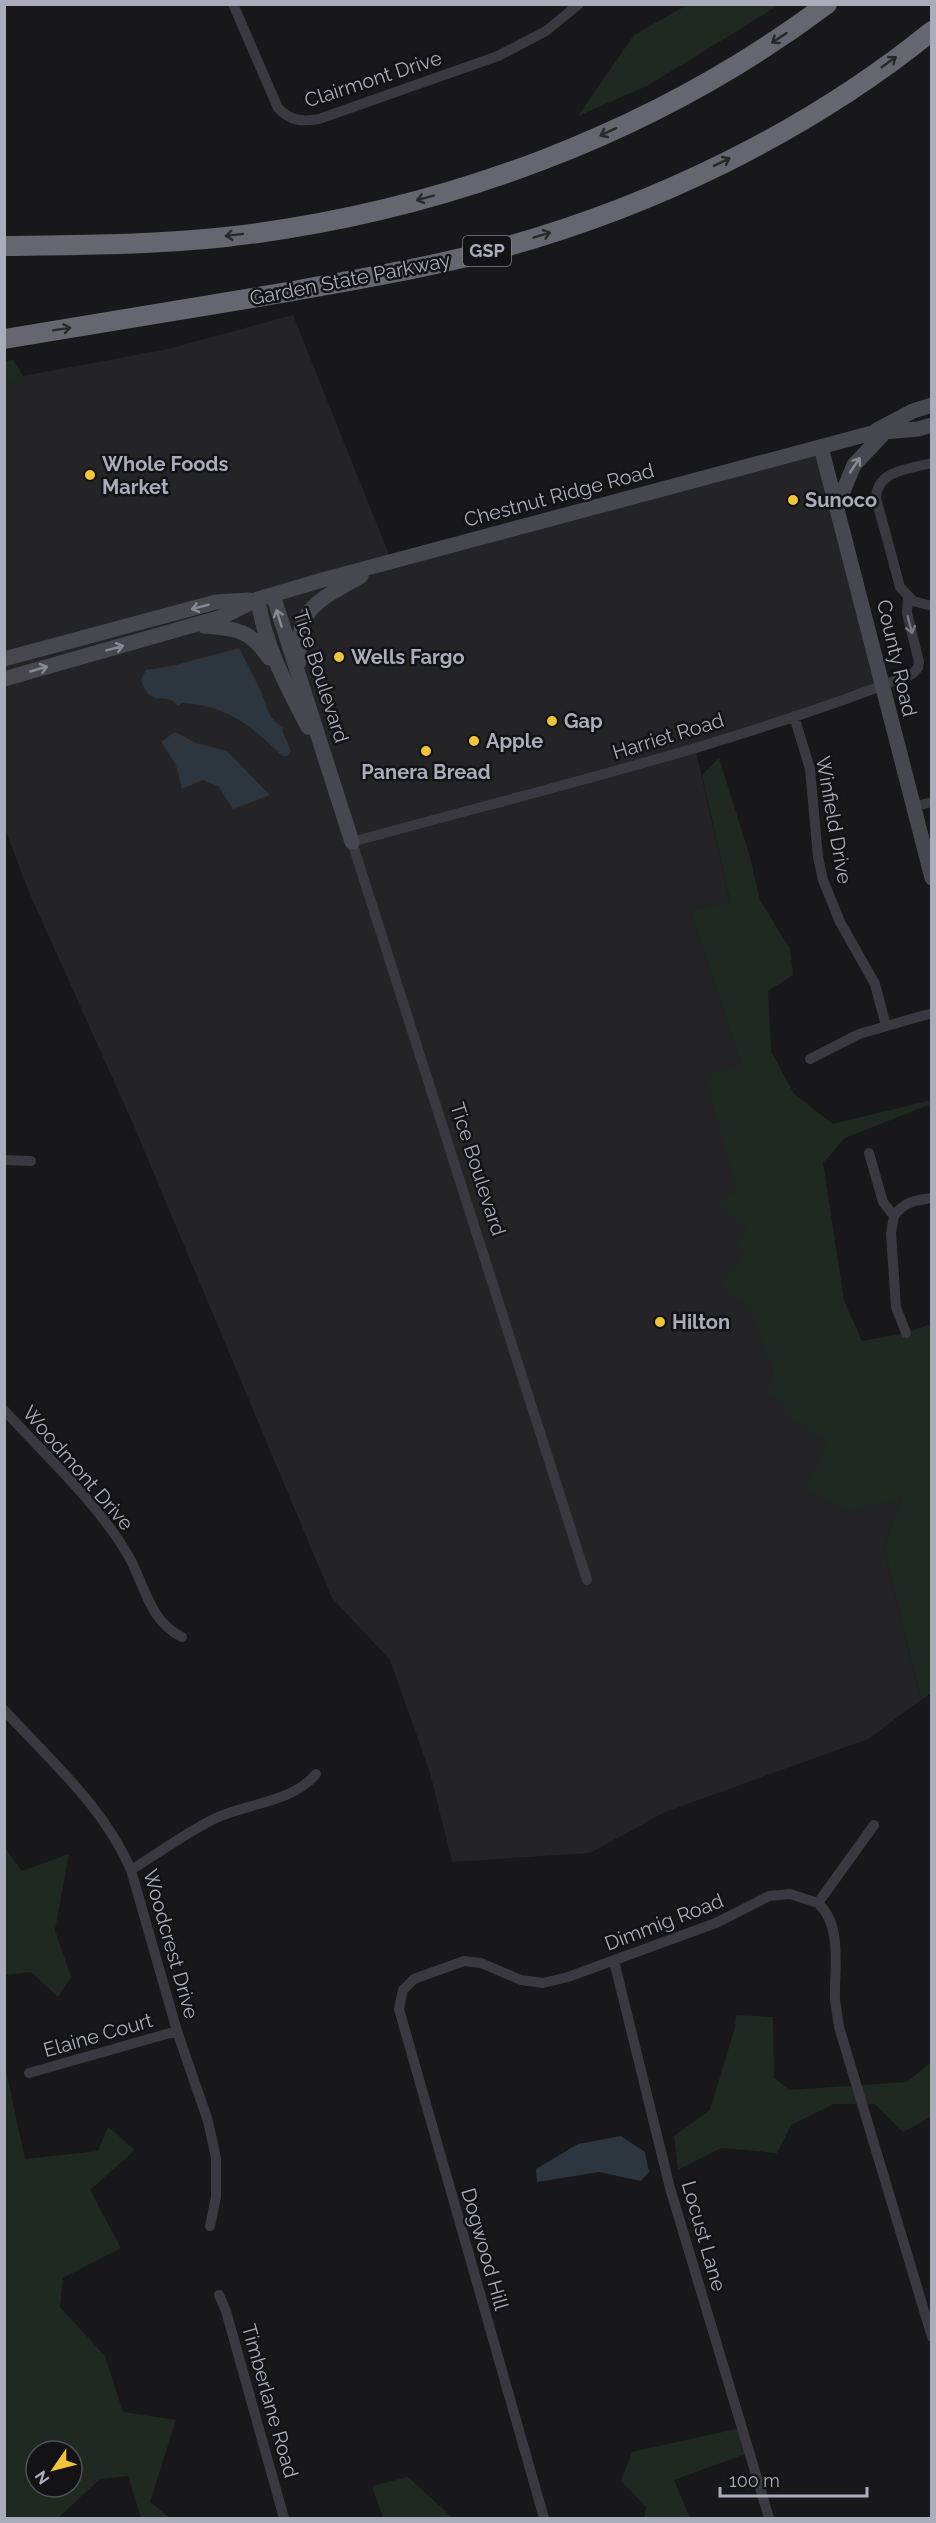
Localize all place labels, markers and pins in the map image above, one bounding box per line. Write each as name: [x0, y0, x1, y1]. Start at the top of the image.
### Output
place label: Whole Foods Market: [102, 452, 228, 499]
marker: Whole Foods Market: [83, 468, 97, 482]
place label: Sunoco: [805, 488, 877, 512]
marker: Sunoco: [786, 493, 800, 507]
place label: Wells Fargo: [351, 645, 465, 669]
marker: Wells Fargo: [332, 650, 346, 664]
place label: Gap: [564, 709, 603, 733]
marker: Gap: [545, 714, 559, 728]
place label: Apple: [486, 729, 543, 753]
marker: Apple: [467, 734, 481, 748]
marker: Panera Bread: [419, 744, 433, 758]
place label: Panera Bread: [361, 760, 491, 784]
place label: Hilton: [672, 1310, 730, 1334]
marker: Hilton: [653, 1315, 667, 1329]

